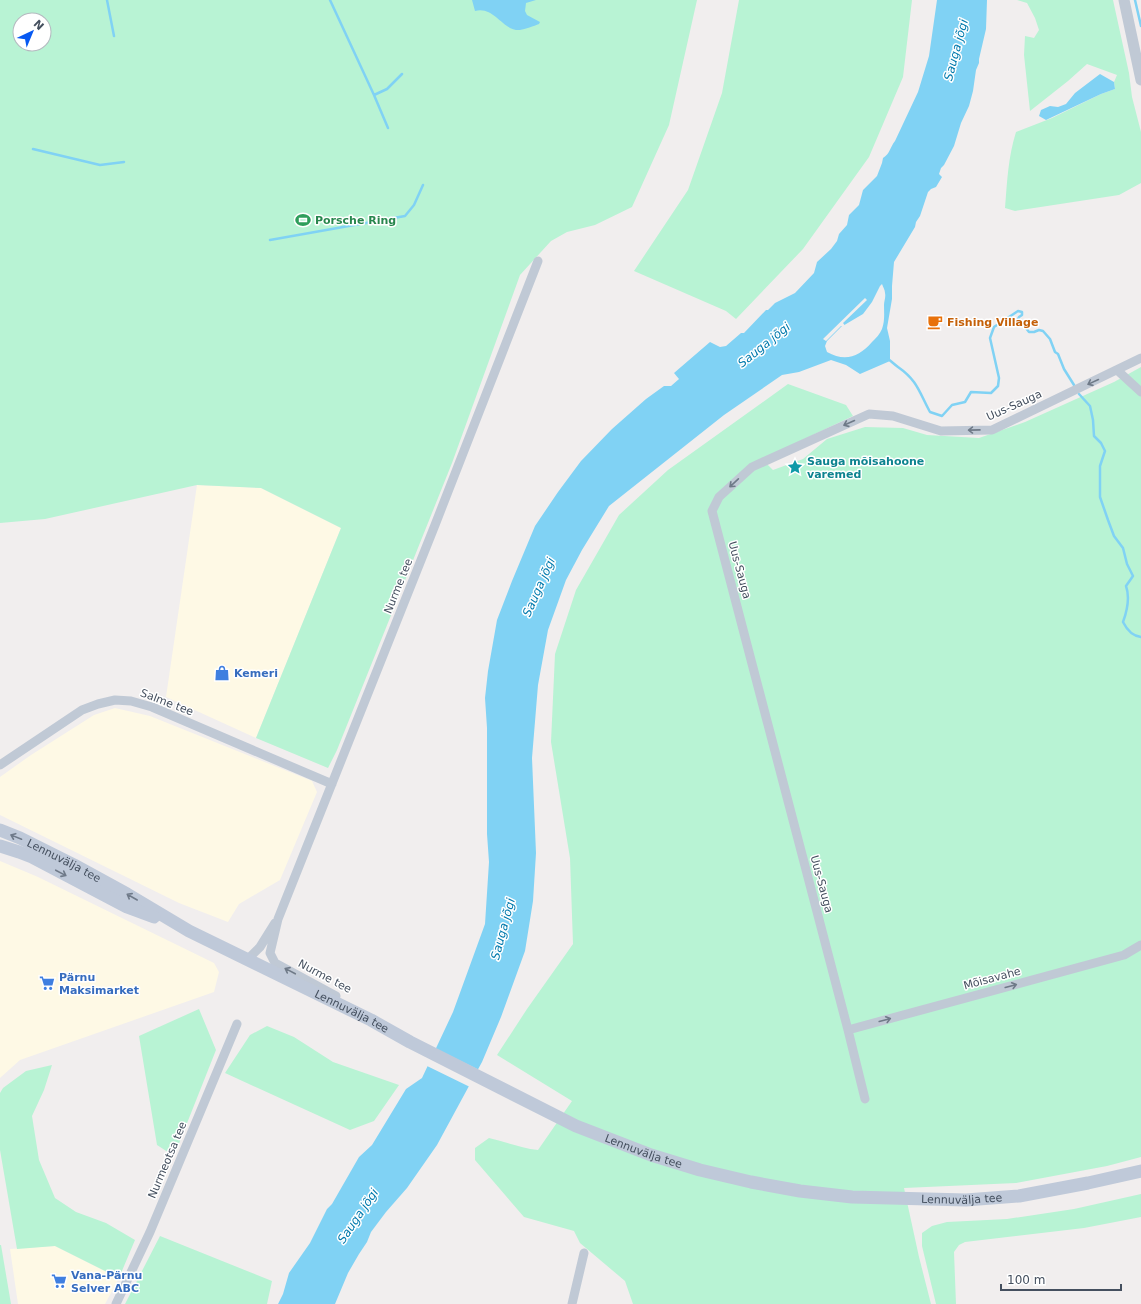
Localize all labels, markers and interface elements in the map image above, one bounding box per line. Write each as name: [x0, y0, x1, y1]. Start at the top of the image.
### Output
north arrow: [12, 12, 52, 52]
text: N: [31, 17, 46, 33]
water label: Sauga jõgi: [941, 17, 971, 82]
sports icon: Porsche Ring: [294, 211, 312, 229]
place label: Porsche Ring: [315, 214, 396, 227]
cafe icon: Fishing Village: [926, 313, 944, 331]
place label: Fishing Village: [947, 316, 1038, 329]
water label: Sauga jõgi: [735, 319, 793, 370]
one-way arrow: [1088, 379, 1100, 386]
street label: Uus-Sauga: [985, 387, 1044, 423]
one-way arrow: [843, 420, 855, 427]
one-way arrow: [968, 426, 981, 434]
place label: Sauga mõisahoone varemed: [807, 455, 924, 481]
place icon: Sauga mõisahoone varemed: [786, 458, 804, 476]
one-way arrow: [729, 478, 739, 488]
street label: Uus-Sauga: [726, 540, 753, 600]
water label: Sauga jõgi: [520, 555, 558, 619]
street label: Nurme tee: [382, 556, 416, 616]
shop icon: Kemeri: [213, 664, 231, 682]
place label: Kemeri: [234, 667, 278, 680]
street label: Salme tee: [139, 686, 195, 719]
one-way arrow: [11, 832, 23, 840]
street label: Lennuvälja tee: [25, 837, 103, 885]
street label: Uus-Sauga: [808, 854, 835, 914]
one-way arrow: [55, 869, 67, 877]
one-way arrow: [126, 892, 138, 900]
water label: Sauga jõgi: [488, 896, 518, 961]
street label: Nurme tee: [296, 957, 354, 996]
street label: Mõisavahe: [962, 965, 1022, 992]
one-way arrow: [284, 967, 296, 975]
place label: Pärnu Maksimarket: [59, 971, 139, 997]
supermarket icon: Pärnu Maksimarket: [38, 974, 56, 992]
one-way arrow: [1004, 981, 1017, 989]
street label: Lennuvälja tee: [312, 987, 391, 1036]
one-way arrow: [878, 1015, 891, 1023]
street label: Nurmeotsa tee: [145, 1120, 190, 1200]
street label: Lennuvälja tee: [603, 1132, 684, 1171]
water label: Sauga jõgi: [335, 1185, 382, 1246]
street label: Lennuvälja tee: [921, 1191, 1003, 1207]
scale bar: [1001, 1266, 1121, 1292]
place label: Vana-Pärnu Selver ABC: [71, 1269, 142, 1295]
supermarket icon: Vana-Pärnu Selver ABC: [50, 1272, 68, 1290]
text: 100 m: [1007, 1273, 1045, 1287]

